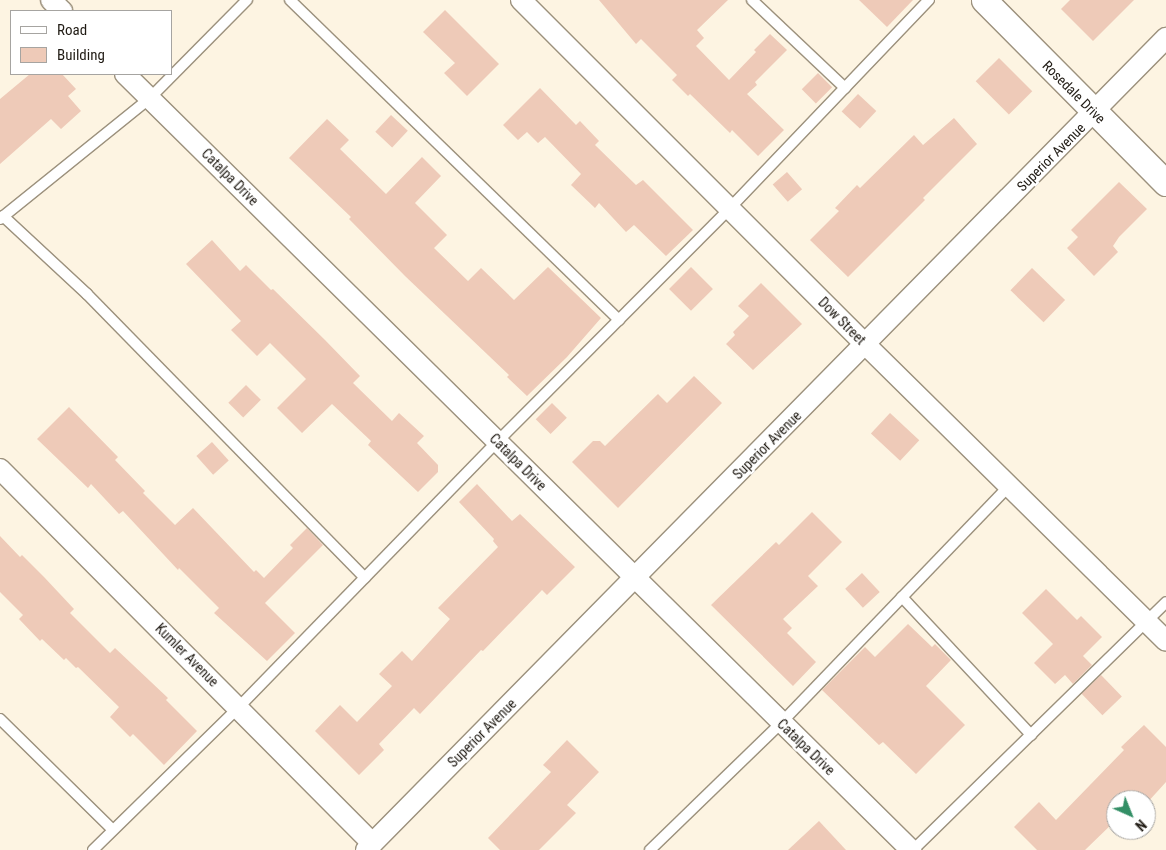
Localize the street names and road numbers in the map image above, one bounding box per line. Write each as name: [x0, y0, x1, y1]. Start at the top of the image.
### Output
street label: Rosedale Drive: [1039, 57, 1109, 127]
street label: Superior Avenue: [1013, 119, 1089, 195]
street label: Catalpa Drive: [198, 145, 262, 209]
street label: Dow Street: [815, 294, 869, 348]
street label: Superior Avenue: [729, 407, 805, 483]
street label: Catalpa Drive: [486, 430, 550, 494]
street label: Kumler Avenue: [152, 620, 222, 690]
street label: Superior Avenue: [444, 695, 520, 771]
street label: Catalpa Drive: [774, 715, 838, 779]

